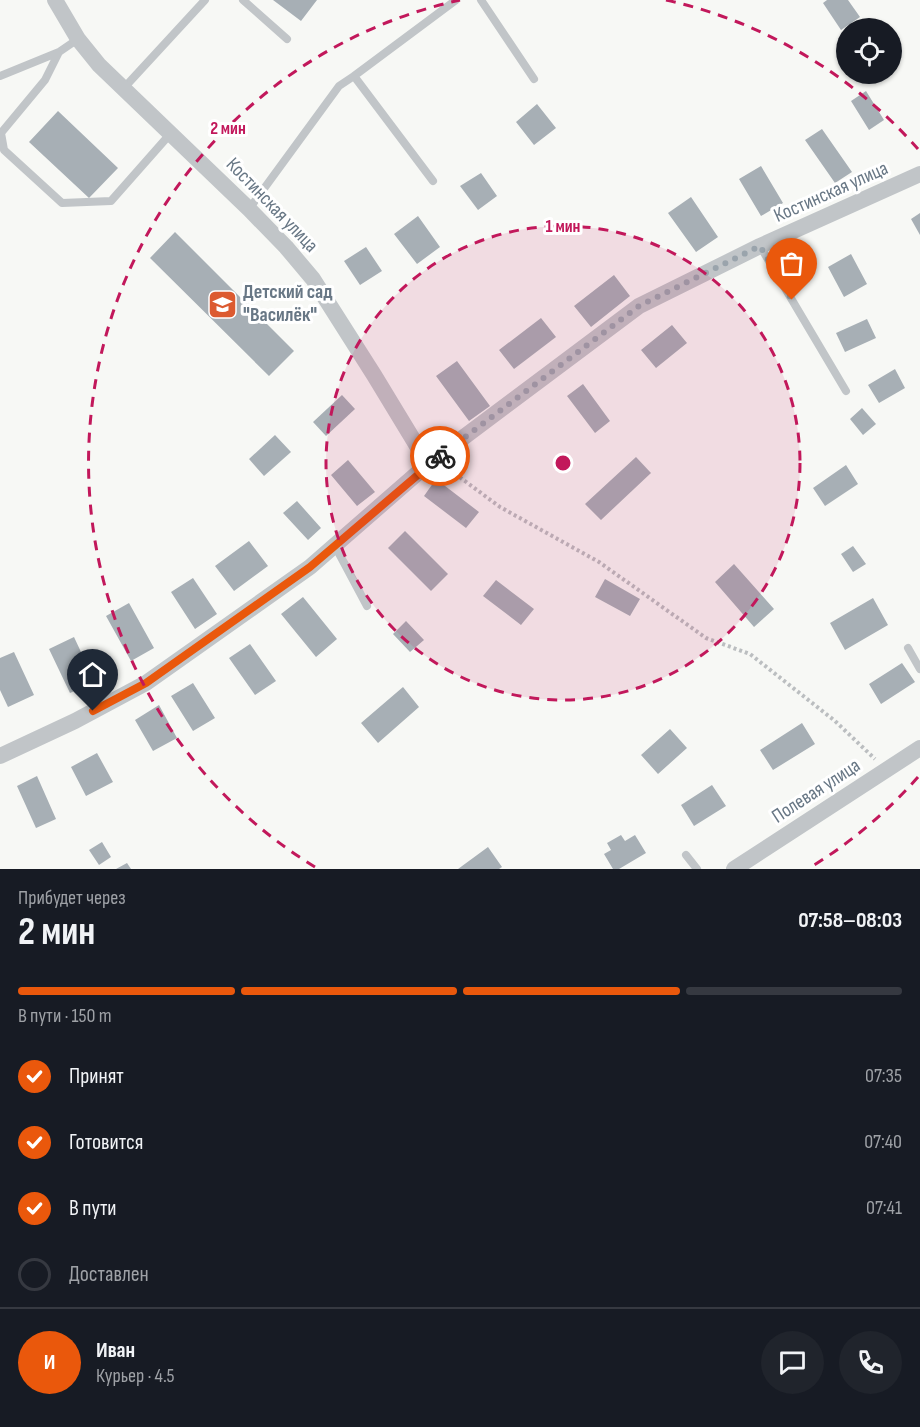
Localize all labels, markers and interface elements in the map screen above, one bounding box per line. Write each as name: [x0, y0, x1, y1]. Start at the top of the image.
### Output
map controls: [836, 18, 902, 84]
button: locate: [836, 18, 902, 84]
text: 2 мин: [210, 118, 246, 139]
street label: Костинская улица: [221, 153, 323, 257]
street label: Костинская улица: [770, 156, 892, 228]
text: 1 мин: [546, 216, 581, 237]
pin: [766, 238, 817, 300]
icon: bag: [775, 247, 808, 280]
place label: Детский сад "Василёк": [243, 280, 333, 327]
school or university icon: Детский сад "Василёк": [206, 288, 238, 320]
courier: [410, 426, 470, 486]
icon: bike: [424, 440, 457, 473]
centre of rings: [553, 453, 573, 473]
pin: [67, 649, 118, 711]
icon: home: [76, 658, 109, 691]
street label: Полевая улица: [767, 754, 865, 828]
text: Прибудет через: [18, 886, 126, 910]
text: 07:58–08:03: [798, 907, 902, 934]
text: 2 мин: [18, 909, 95, 956]
text: В пути · 150 m: [18, 1004, 112, 1028]
icon: check: [18, 1060, 51, 1093]
text: Принят: [69, 1063, 124, 1090]
text: 07:35: [865, 1064, 902, 1088]
icon: check: [18, 1126, 51, 1159]
text: Готовится: [69, 1129, 143, 1156]
text: 07:40: [864, 1130, 902, 1154]
icon: check: [18, 1192, 51, 1225]
text: В пути: [69, 1195, 117, 1222]
text: 07:41: [866, 1196, 902, 1220]
text: Доставлен: [69, 1261, 149, 1288]
button: chat: [761, 1331, 824, 1394]
button: phone: [839, 1331, 902, 1394]
text: Иван: [96, 1337, 135, 1364]
text: И: [44, 1349, 55, 1376]
text: Курьер · 4.5: [96, 1364, 175, 1388]

